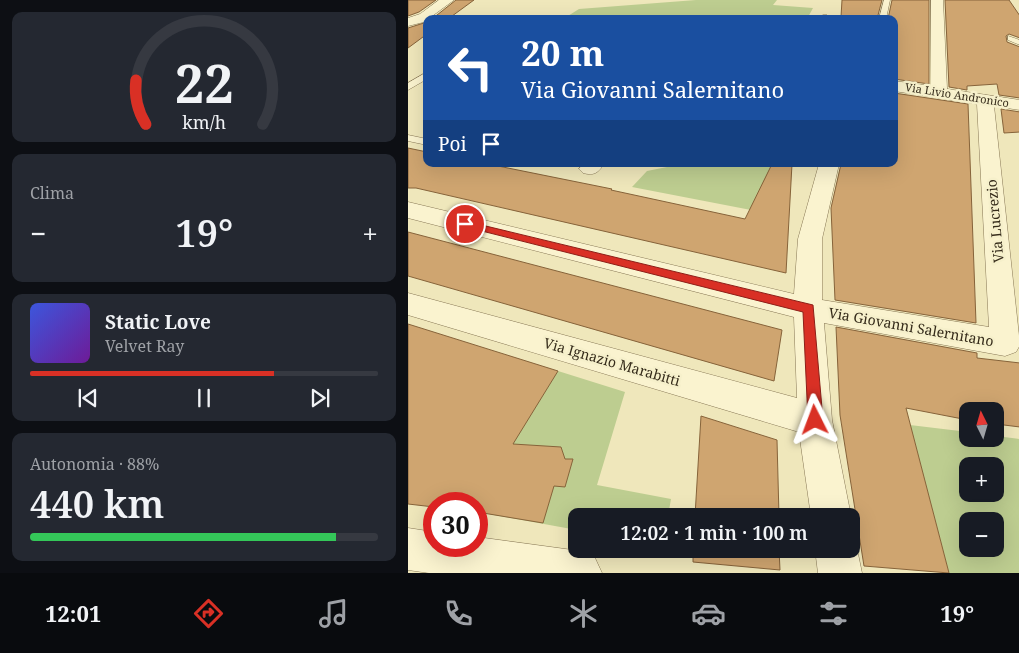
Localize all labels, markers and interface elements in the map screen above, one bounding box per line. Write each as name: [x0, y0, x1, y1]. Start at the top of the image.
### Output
text: 20 m: [521, 29, 604, 76]
icon: left: [438, 35, 503, 100]
text: 22: [175, 47, 233, 118]
text: Via Giovanni Salernitano: [521, 74, 784, 104]
street label: Via Livio Andronico: [904, 79, 1010, 110]
text: km/h: [182, 110, 226, 134]
icon: arrive: [477, 130, 505, 158]
text: Poi: [438, 131, 467, 157]
street label: Via Lucrezio: [981, 178, 1008, 264]
text: Clima: [30, 182, 74, 204]
pin: [444, 203, 486, 245]
text: 19°: [175, 206, 233, 258]
icon: arrive: [451, 210, 479, 238]
text: −: [30, 214, 46, 252]
text: +: [362, 214, 378, 252]
street label: Via Giovanni Salernitano: [827, 303, 995, 350]
text: Static Love: [105, 309, 211, 335]
street label: Via Ignazio Marabitti: [542, 333, 683, 390]
text: Velvet Ray: [105, 335, 184, 357]
icon: previous: [74, 384, 102, 412]
icon: pause: [190, 384, 218, 412]
icon: next: [306, 384, 334, 412]
position arrow: [788, 393, 840, 445]
north arrow: [959, 402, 1004, 448]
map controls: [959, 402, 1004, 557]
text: Autonomia · 88%: [30, 453, 159, 475]
button: +: [959, 457, 1004, 502]
text: 440 km: [30, 477, 164, 529]
speed limit sign: 30: [423, 492, 488, 557]
button: −: [959, 512, 1004, 557]
text: 12:02 · 1 min · 100 m: [620, 520, 808, 546]
icon: directions: [191, 596, 226, 631]
icon: music: [316, 596, 351, 631]
icon: phone: [441, 596, 476, 631]
icon: climate: [566, 596, 601, 631]
icon: car: [691, 596, 726, 631]
icon: filters: [816, 596, 851, 631]
text: 12:01: [45, 598, 101, 628]
text: 19°: [940, 598, 974, 628]

